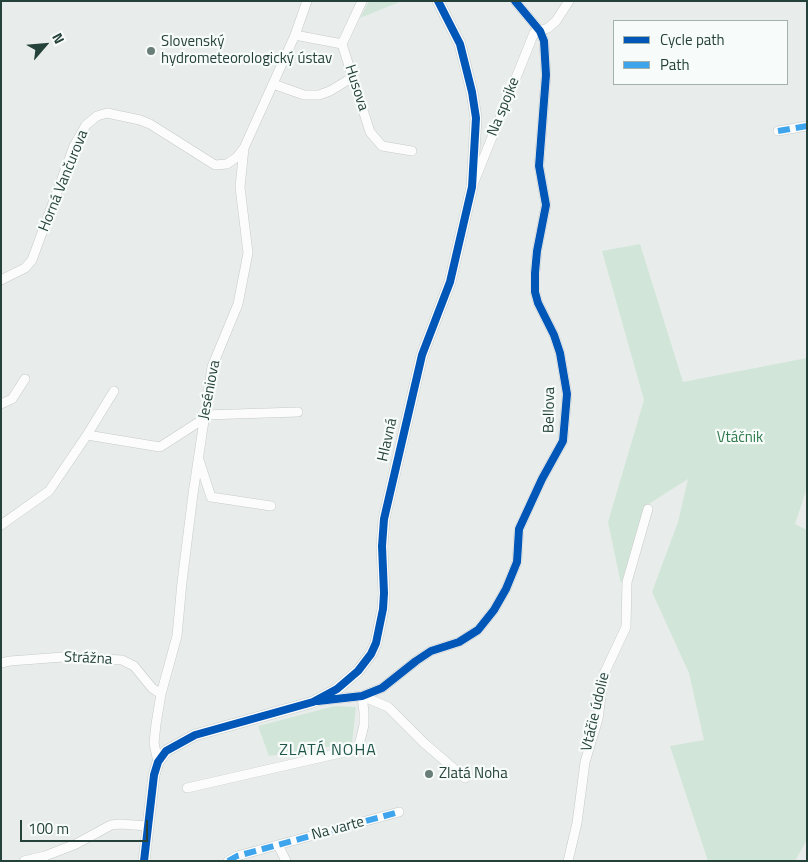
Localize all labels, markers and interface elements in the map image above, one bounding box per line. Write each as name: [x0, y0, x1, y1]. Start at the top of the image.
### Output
north arrow: [20, 20, 70, 70]
legend: [613, 20, 788, 85]
text: Cycle path: [660, 28, 725, 51]
text: N: [47, 29, 70, 47]
place label: Slovenský hydrometeorologický ústav: [161, 33, 332, 68]
marker: Slovenský hydrometeorologický ústav: [145, 45, 157, 57]
text: Path: [660, 53, 690, 76]
street label: Husova: [340, 63, 372, 113]
street label: Na spojke: [484, 75, 524, 139]
street label: Horná Vančurova: [35, 128, 93, 234]
street label: Jeséniova: [195, 359, 225, 421]
street label: Bellova: [541, 387, 559, 433]
street label: Hlavná: [374, 417, 402, 463]
park label: Vtáčnik: [717, 429, 763, 447]
street label: Strážna: [63, 649, 113, 669]
street label: Vtáčie údolie: [578, 671, 614, 753]
district label: ZLATÁ NOHA: [278, 741, 378, 761]
place label: Zlatá Noha: [439, 765, 508, 783]
marker: Zlatá Noha: [423, 768, 435, 780]
scale bar: [22, 810, 150, 842]
street label: Na varte: [310, 813, 366, 845]
text: 100 m: [28, 817, 69, 840]

